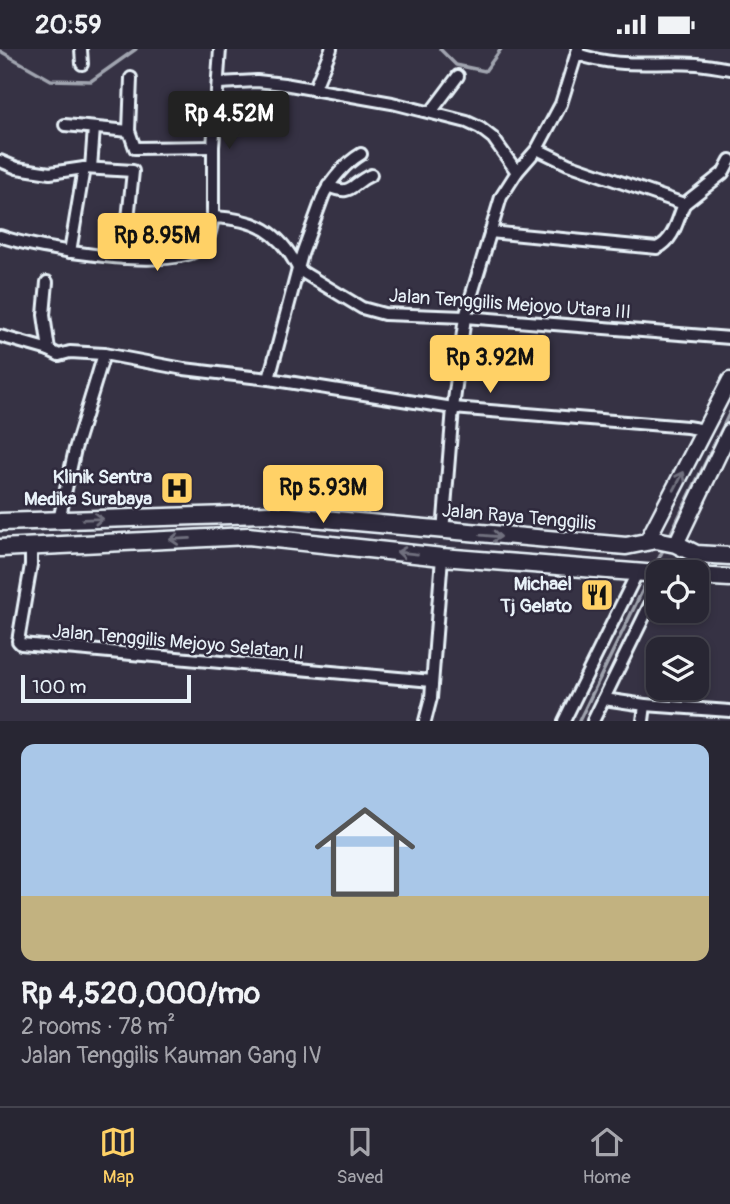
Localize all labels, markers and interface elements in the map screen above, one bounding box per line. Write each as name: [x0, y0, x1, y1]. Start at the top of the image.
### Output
text: 20:59: [35, 9, 102, 41]
pin: Rp 4.52M: [157, 91, 301, 151]
text: Rp 4.52M: [184, 99, 274, 128]
pin: Rp 8.95M: [85, 213, 229, 273]
text: Rp 8.95M: [114, 221, 200, 250]
street label: Jalan Tenggilis Mejoyo Utara III: [388, 284, 632, 324]
pin: Rp 3.92M: [418, 335, 562, 395]
text: Rp 3.92M: [446, 343, 534, 372]
place label: Klinik Sentra Medika Surabaya: [24, 465, 152, 511]
pin: Rp 5.93M: [251, 465, 395, 525]
hospital icon: Klinik Sentra Medika Surabaya: [158, 469, 196, 507]
one-way arrow: [672, 471, 686, 492]
text: Rp 5.93M: [279, 473, 367, 502]
street label: Jalan Raya Tenggilis: [441, 498, 598, 536]
one-way arrow: [81, 512, 104, 525]
one-way arrow: [479, 530, 501, 543]
one-way arrow: [170, 533, 192, 546]
one-way arrow: [396, 546, 419, 559]
map controls: [646, 560, 709, 700]
button: locate: [646, 560, 709, 623]
place label: Michael Tj Gelato: [499, 572, 573, 618]
restaurant icon: Michael Tj Gelato: [578, 576, 616, 614]
street label: Jalan Tenggilis Mejoyo Selatan II: [51, 619, 305, 665]
button: layers: [646, 637, 709, 700]
scale bar: [21, 672, 191, 704]
text: 100 m: [32, 675, 86, 699]
icon: home: [302, 789, 428, 915]
text: Rp 4,520,000/mo: [21, 975, 260, 1012]
text: 2 rooms · 78 m²: [21, 1012, 175, 1041]
text: Jalan Tenggilis Kauman Gang IV: [21, 1041, 322, 1070]
tab: Map: [99, 1123, 137, 1189]
tab: Saved: [336, 1123, 384, 1189]
tab: Home: [583, 1123, 631, 1189]

